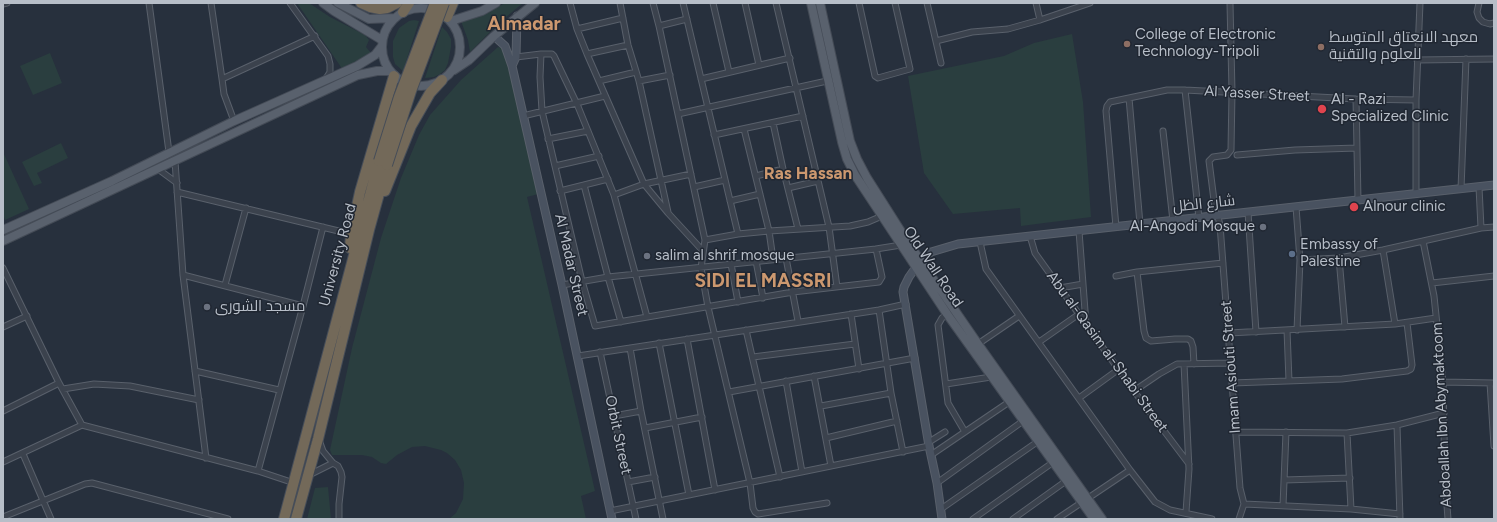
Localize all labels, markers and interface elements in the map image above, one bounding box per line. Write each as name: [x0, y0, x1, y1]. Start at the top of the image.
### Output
district label: Almadar: [487, 13, 561, 35]
place label: College of Electronic Technology-Tripoli: [1135, 26, 1276, 61]
place label: معهد الانعتاق المتوسط للعلوم والتقنية: [1329, 29, 1478, 64]
marker: College of Electronic Technology-Tripoli: [1122, 39, 1132, 49]
marker: معهد الانعتاق المتوسط للعلوم والتقنية: [1316, 42, 1326, 52]
street label: Al Yasser Street: [1204, 82, 1310, 106]
place label: Al - Razi Specialized Clinic: [1331, 91, 1449, 126]
marker: Al - Razi Specialized Clinic: [1316, 103, 1328, 115]
district label: Ras Hassan: [764, 164, 852, 184]
street label: شارع الظل: [1172, 192, 1236, 216]
place label: Alnour clinic: [1363, 198, 1446, 216]
marker: Alnour clinic: [1348, 201, 1360, 213]
street label: University Road: [316, 202, 360, 308]
street label: Al Madar Street: [550, 212, 592, 318]
place label: Al-Angodi Mosque: [1130, 218, 1255, 236]
marker: Al-Angodi Mosque: [1258, 222, 1268, 232]
street label: Old Wall Road: [899, 223, 967, 311]
place label: Embassy of Palestine: [1300, 236, 1378, 271]
place label: salim al shrif mosque: [655, 247, 794, 265]
marker: Embassy of Palestine: [1287, 249, 1297, 259]
marker: salim al shrif mosque: [642, 251, 652, 261]
street label: Abu al-Qasim al-Shabi Street: [1042, 268, 1172, 436]
district label: SIDI EL MASSRI: [695, 270, 831, 292]
place label: مسجد الشورى: [215, 298, 305, 316]
street label: Imam Asiouti Street: [1217, 300, 1245, 434]
marker: مسجد الشورى: [202, 302, 212, 312]
street label: Abdoallah Ibn Abymaktoom: [1428, 322, 1456, 508]
street label: Orbit Street: [601, 394, 635, 476]

